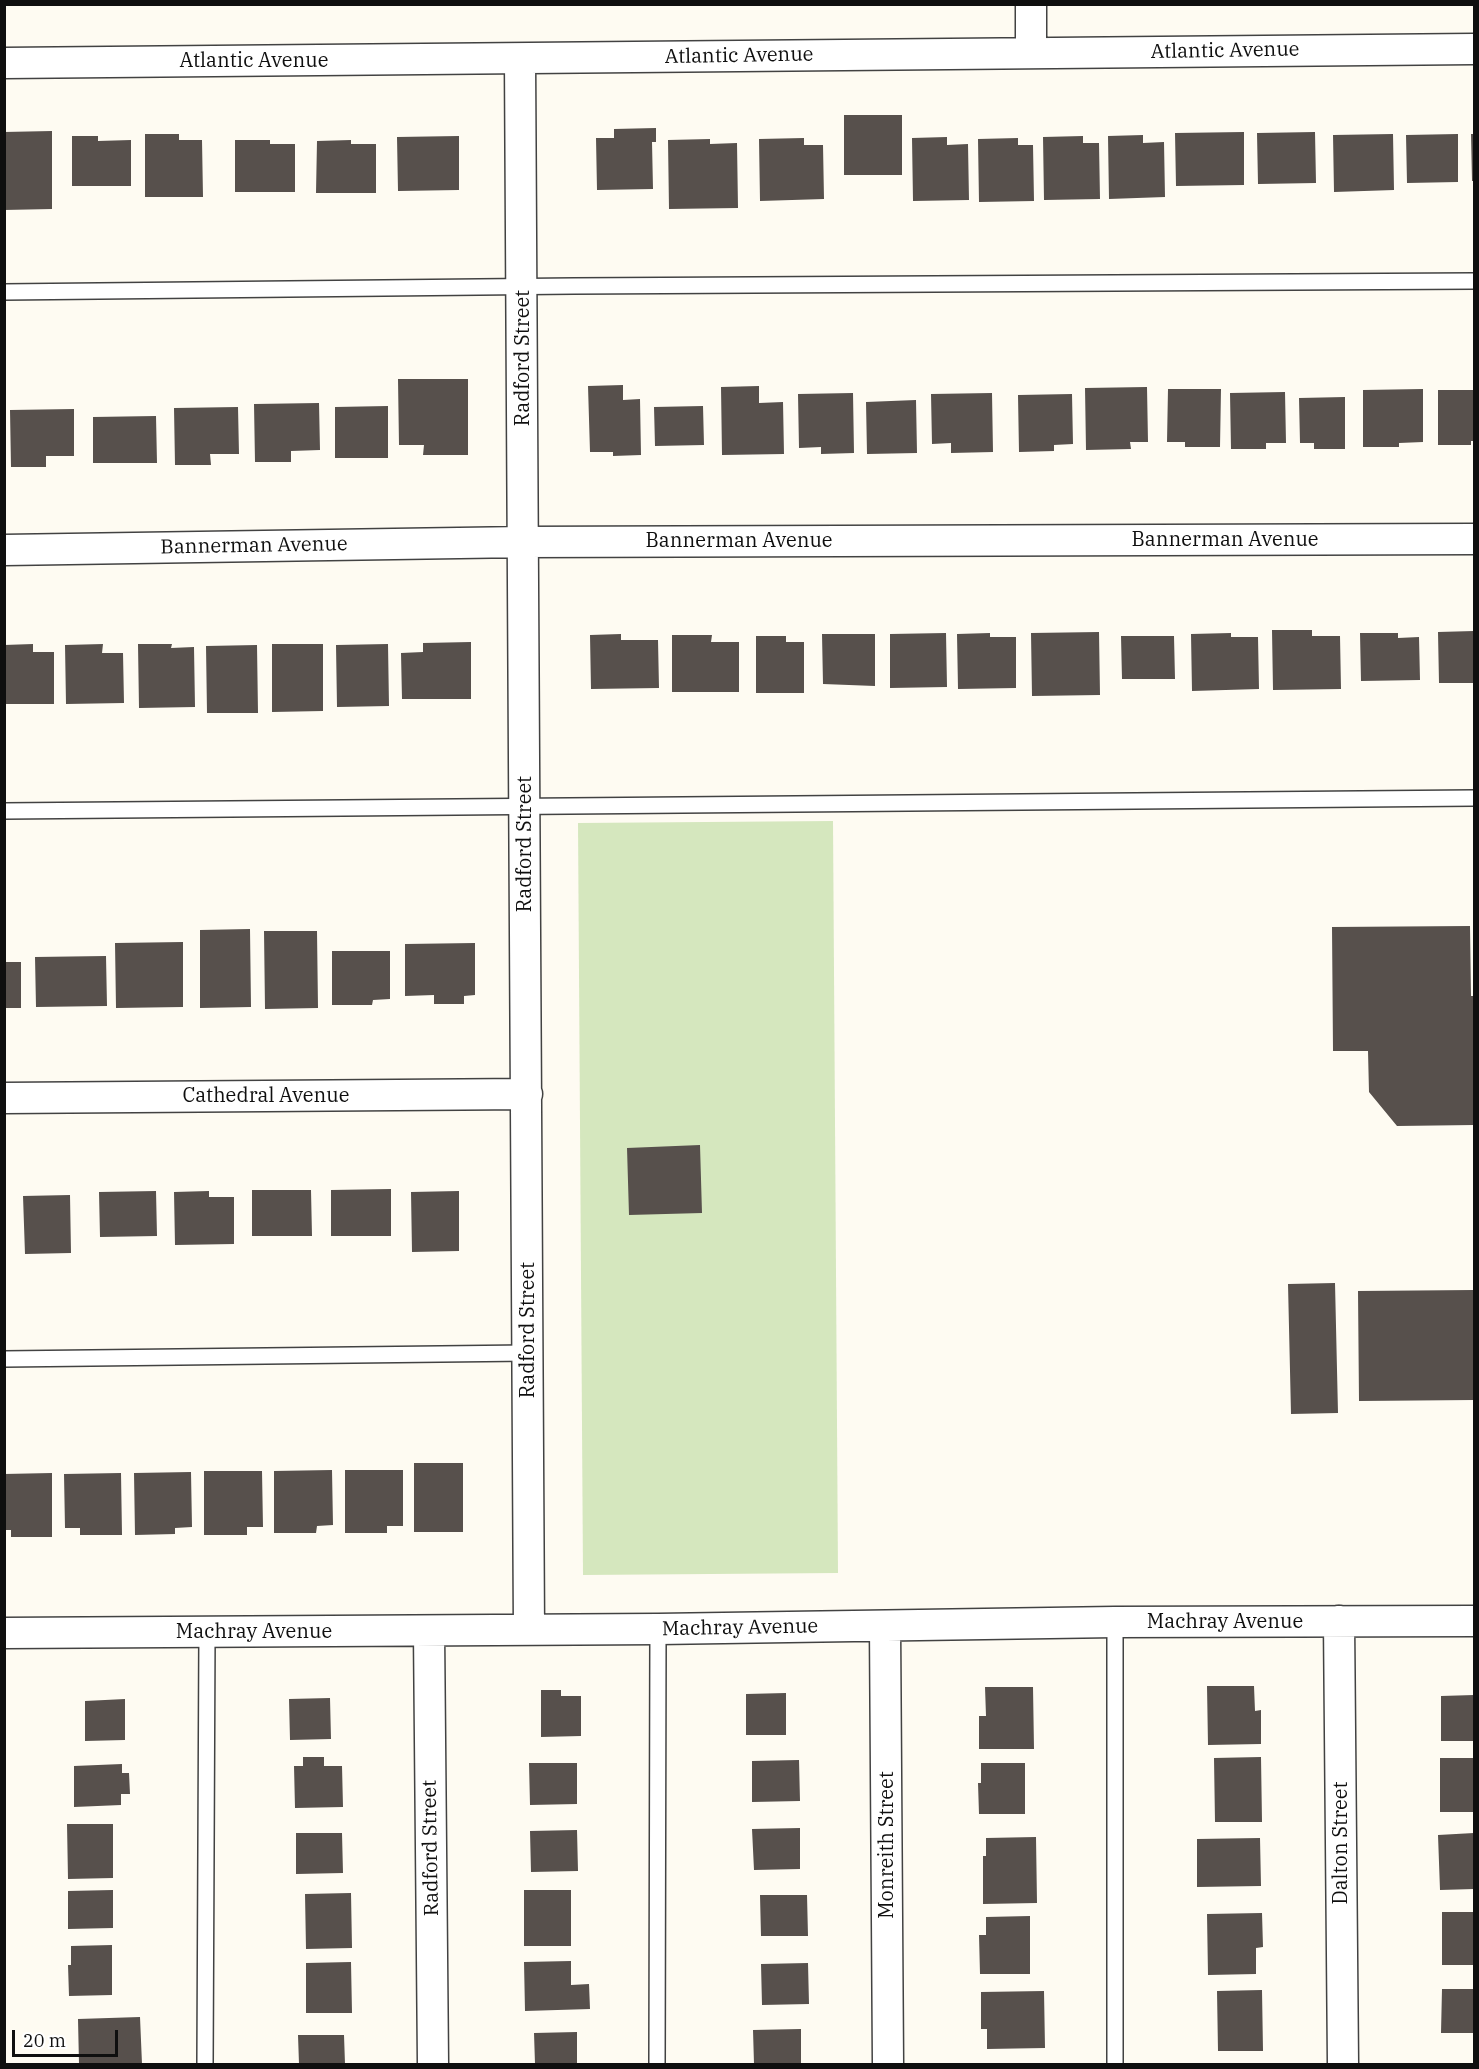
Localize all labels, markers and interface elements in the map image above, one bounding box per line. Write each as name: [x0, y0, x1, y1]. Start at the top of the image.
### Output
street label: Atlantic Avenue: [1150, 38, 1300, 64]
street label: Atlantic Avenue: [664, 43, 814, 69]
street label: Atlantic Avenue: [180, 49, 328, 73]
street label: Radford Street: [511, 290, 535, 426]
street label: Bannerman Avenue: [1131, 528, 1319, 552]
street label: Bannerman Avenue: [645, 529, 833, 553]
street label: Bannerman Avenue: [160, 532, 348, 560]
street label: Radford Street: [513, 776, 537, 912]
street label: Cathedral Avenue: [183, 1084, 349, 1108]
street label: Radford Street: [516, 1262, 540, 1398]
street label: Machray Avenue: [1147, 1610, 1303, 1634]
street label: Machray Avenue: [662, 1615, 818, 1641]
street label: Machray Avenue: [176, 1620, 332, 1644]
street label: Monreith Street: [875, 1771, 899, 1919]
street label: Radford Street: [418, 1780, 444, 1916]
street label: Dalton Street: [1329, 1782, 1353, 1904]
scale bar: [15, 2018, 122, 2056]
text: 20 m: [23, 2029, 66, 2052]

